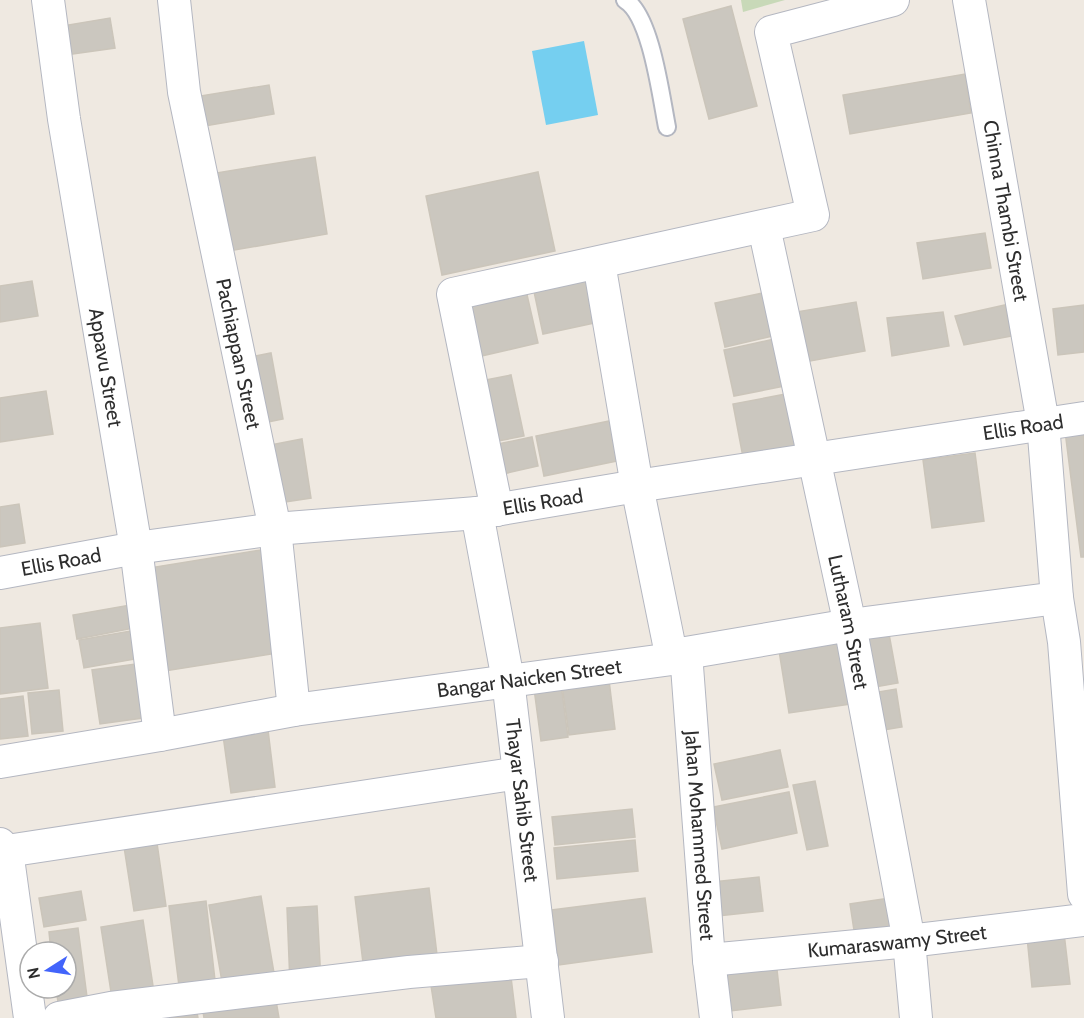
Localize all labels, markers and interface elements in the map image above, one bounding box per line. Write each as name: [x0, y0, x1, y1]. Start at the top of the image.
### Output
street label: Chinna Thambi Street: [978, 118, 1034, 304]
street label: Pachiappan Street: [211, 276, 266, 432]
street label: Appavu Street: [84, 306, 128, 429]
street label: Ellis Road: [981, 409, 1065, 445]
street label: Ellis Road: [501, 483, 585, 520]
street label: Ellis Road: [19, 543, 103, 581]
street label: Lutharam Street: [823, 552, 874, 692]
street label: Bangar Naicken Street: [436, 654, 623, 703]
street label: Thayar Sahib Street: [501, 717, 544, 884]
street label: Jahan Mohammed Street: [680, 729, 720, 942]
street label: Kumaraswamy Street: [806, 920, 988, 963]
north arrow: [18, 940, 78, 1000]
text: N: [23, 966, 44, 981]

